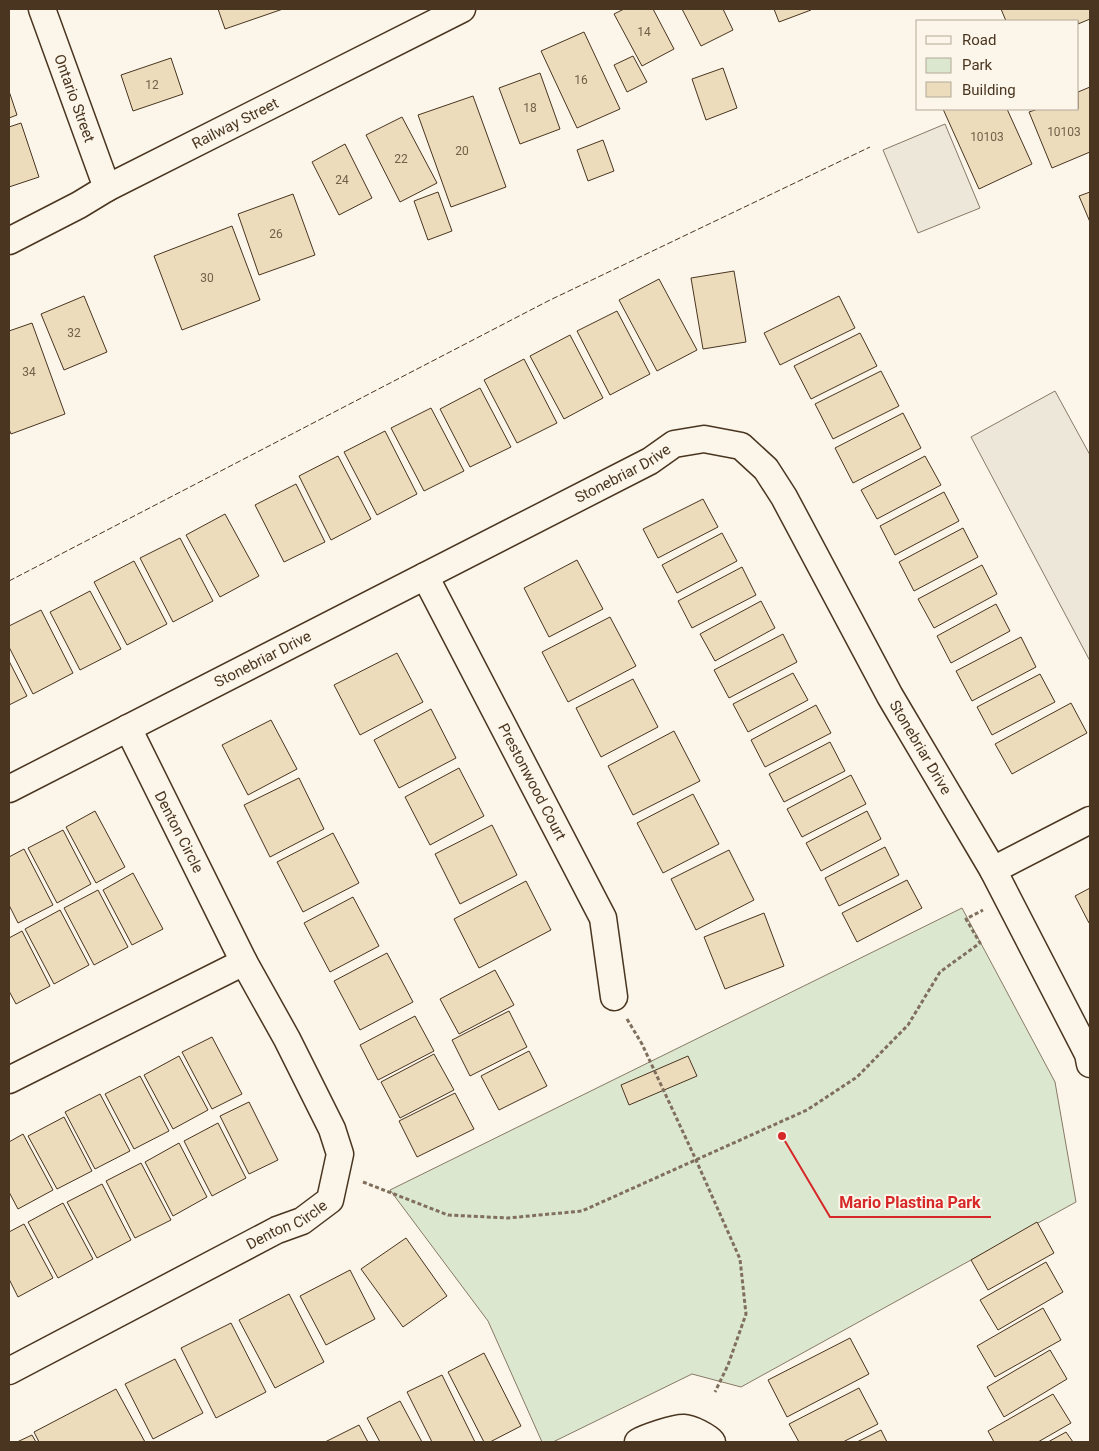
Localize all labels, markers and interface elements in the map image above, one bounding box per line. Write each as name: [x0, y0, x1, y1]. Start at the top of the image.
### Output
legend: [916, 20, 1079, 110]
house number: 14: [637, 25, 651, 39]
text: Road: [962, 31, 996, 49]
street label: Ontario Street: [50, 52, 99, 145]
text: Park: [962, 56, 993, 74]
house number: 16: [574, 73, 588, 87]
house number: 12: [145, 78, 159, 92]
text: Building: [962, 81, 1016, 99]
street label: Railway Street: [189, 94, 281, 153]
house number: 18: [523, 101, 537, 115]
house number: 10103: [1047, 125, 1081, 139]
house number: 10103: [970, 130, 1004, 144]
house number: 20: [455, 144, 469, 158]
house number: 22: [394, 152, 408, 166]
house number: 24: [335, 173, 349, 187]
house number: 26: [269, 227, 283, 241]
house number: 30: [200, 271, 214, 285]
house number: 32: [67, 326, 81, 340]
house number: 34: [22, 365, 36, 379]
street label: Stonebriar Drive: [572, 440, 674, 507]
street label: Stonebriar Drive: [211, 627, 314, 691]
street label: Stonebriar Drive: [886, 697, 955, 798]
street label: Prestonwood Court: [494, 720, 570, 843]
street label: Denton Circle: [151, 788, 207, 876]
callout: Mario Plastina Park: [830, 1186, 991, 1217]
text: Mario Plastina Park: [839, 1193, 981, 1212]
street label: Denton Circle: [243, 1196, 331, 1254]

